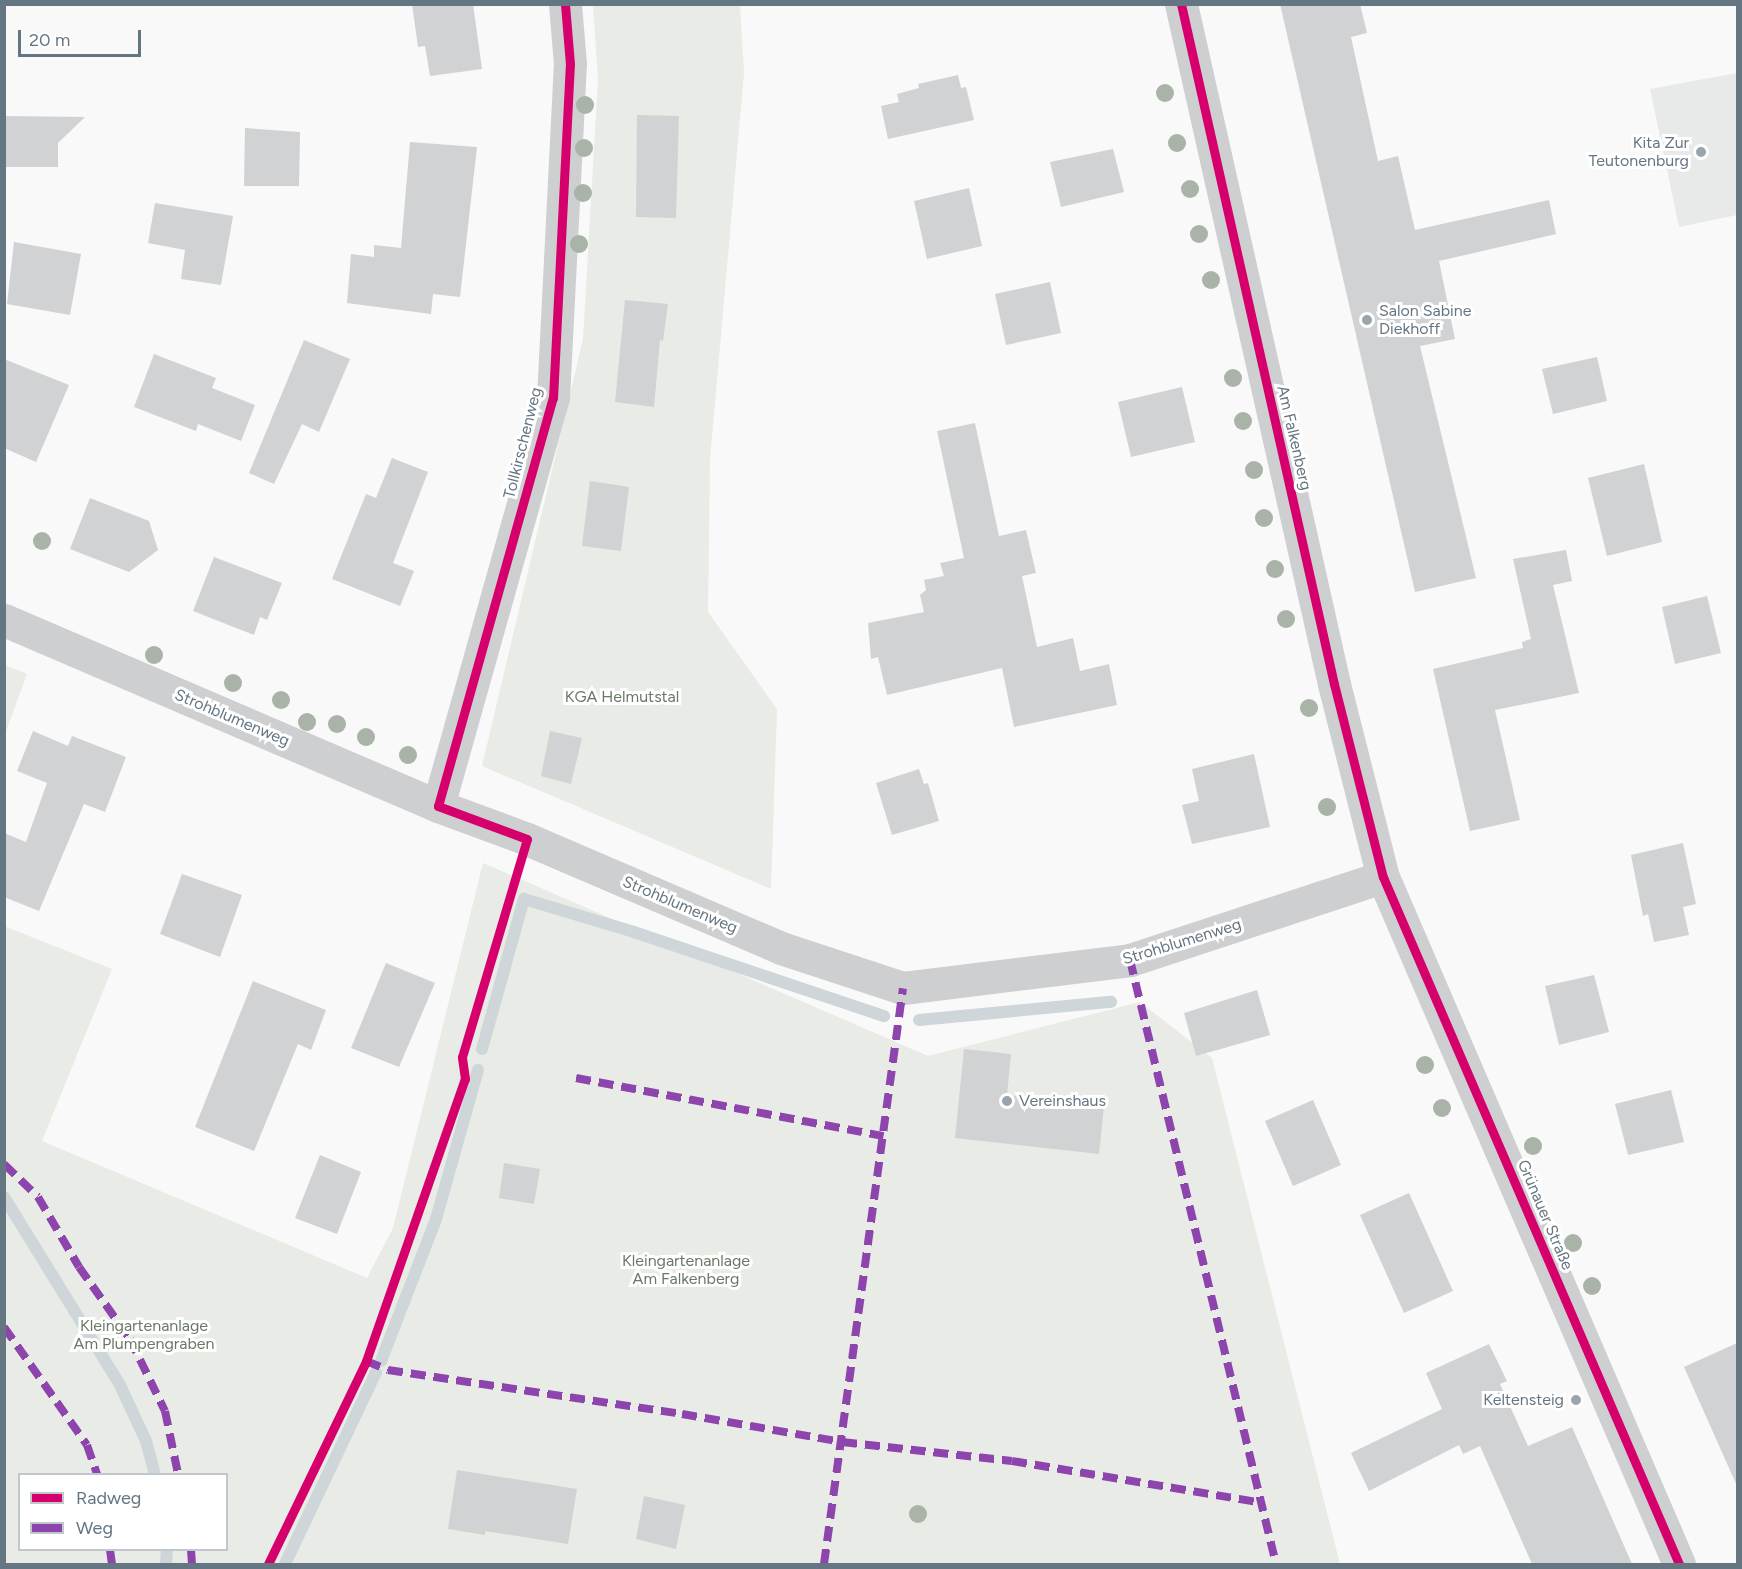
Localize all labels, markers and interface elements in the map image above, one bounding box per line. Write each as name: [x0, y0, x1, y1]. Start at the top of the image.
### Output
scale bar: [21, 18, 144, 56]
text: 20 m: [29, 29, 70, 51]
place label: Kita Zur Teutonenburg: [1589, 133, 1689, 171]
marker: Kita Zur Teutonenburg: [1694, 145, 1708, 159]
place label: Salon Sabine Diekhoff: [1379, 301, 1471, 339]
marker: Salon Sabine Diekhoff: [1360, 313, 1374, 327]
street label: Am Falkenberg: [1273, 384, 1315, 492]
street label: Tollkirschenweg: [500, 385, 546, 501]
street label: Strohblumenweg: [172, 685, 292, 751]
park label: KGA Helmutstal: [565, 687, 679, 707]
street label: Strohblumenweg: [620, 872, 740, 938]
street label: Strohblumenweg: [1120, 915, 1244, 969]
place label: Vereinshaus: [1019, 1091, 1106, 1111]
marker: Vereinshaus: [1000, 1094, 1014, 1108]
street label: Grünauer Straße: [1513, 1157, 1577, 1273]
park label: Kleingartenanlage Am Falkenberg: [622, 1251, 750, 1289]
park label: Kleingartenanlage Am Plumpengraben: [74, 1316, 214, 1354]
place label: Keltensteig: [1483, 1390, 1564, 1410]
marker: Keltensteig: [1569, 1393, 1583, 1407]
legend: [18, 1473, 228, 1551]
text: Radweg: [76, 1487, 141, 1509]
text: Weg: [76, 1517, 113, 1539]

